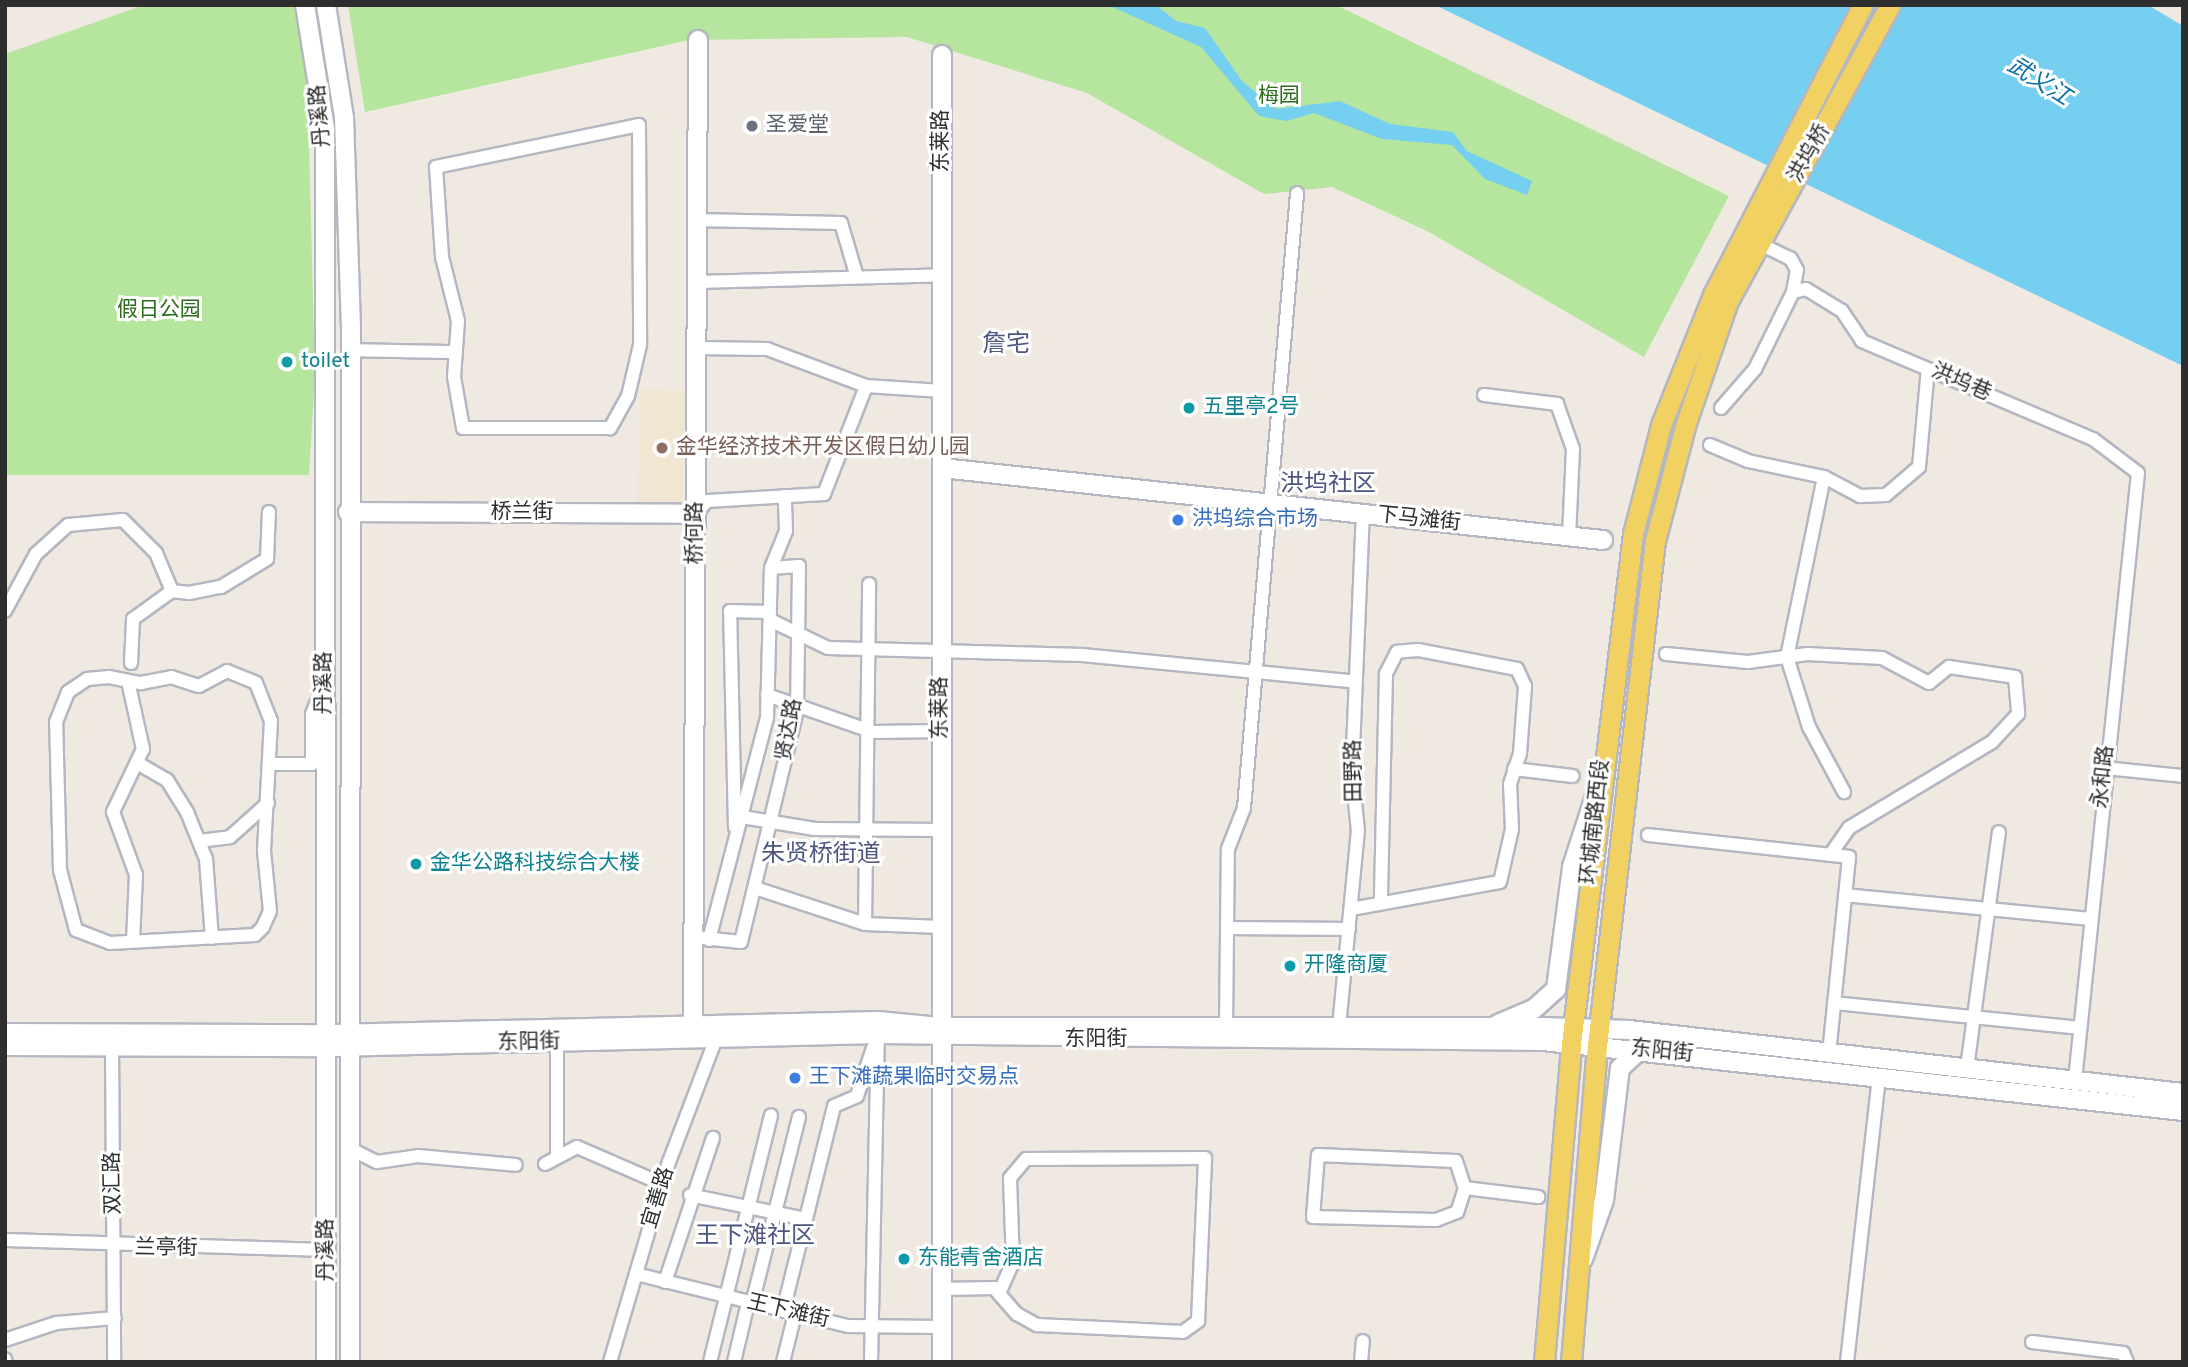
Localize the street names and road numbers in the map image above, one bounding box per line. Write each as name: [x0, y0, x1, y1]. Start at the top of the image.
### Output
street label: 丹溪路: [306, 84, 336, 148]
street label: 东莱路: [929, 110, 955, 172]
street label: 洪坞桥: [1784, 120, 1836, 188]
street label: 洪坞巷: [1927, 359, 1995, 407]
street label: 桥兰街: [491, 500, 553, 526]
street label: 桥何路: [683, 502, 709, 564]
street label: 下马滩街: [1376, 503, 1462, 537]
street label: 丹溪路: [312, 652, 338, 714]
street label: 东莱路: [928, 677, 954, 739]
street label: 贤达路: [772, 697, 808, 763]
street label: 田野路: [1342, 739, 1368, 803]
street label: 永和路: [2088, 744, 2120, 810]
street label: 环城南路西段: [1577, 758, 1615, 886]
street label: 东阳街: [1065, 1027, 1127, 1053]
street label: 东阳街: [497, 1030, 561, 1056]
street label: 东阳街: [1629, 1036, 1695, 1068]
street label: 双汇路: [101, 1151, 127, 1215]
street label: 宜善路: [638, 1164, 680, 1232]
street label: 丹溪路: [314, 1219, 340, 1281]
street label: 兰亭街: [134, 1236, 198, 1262]
street label: 王下滩街: [744, 1290, 832, 1334]

